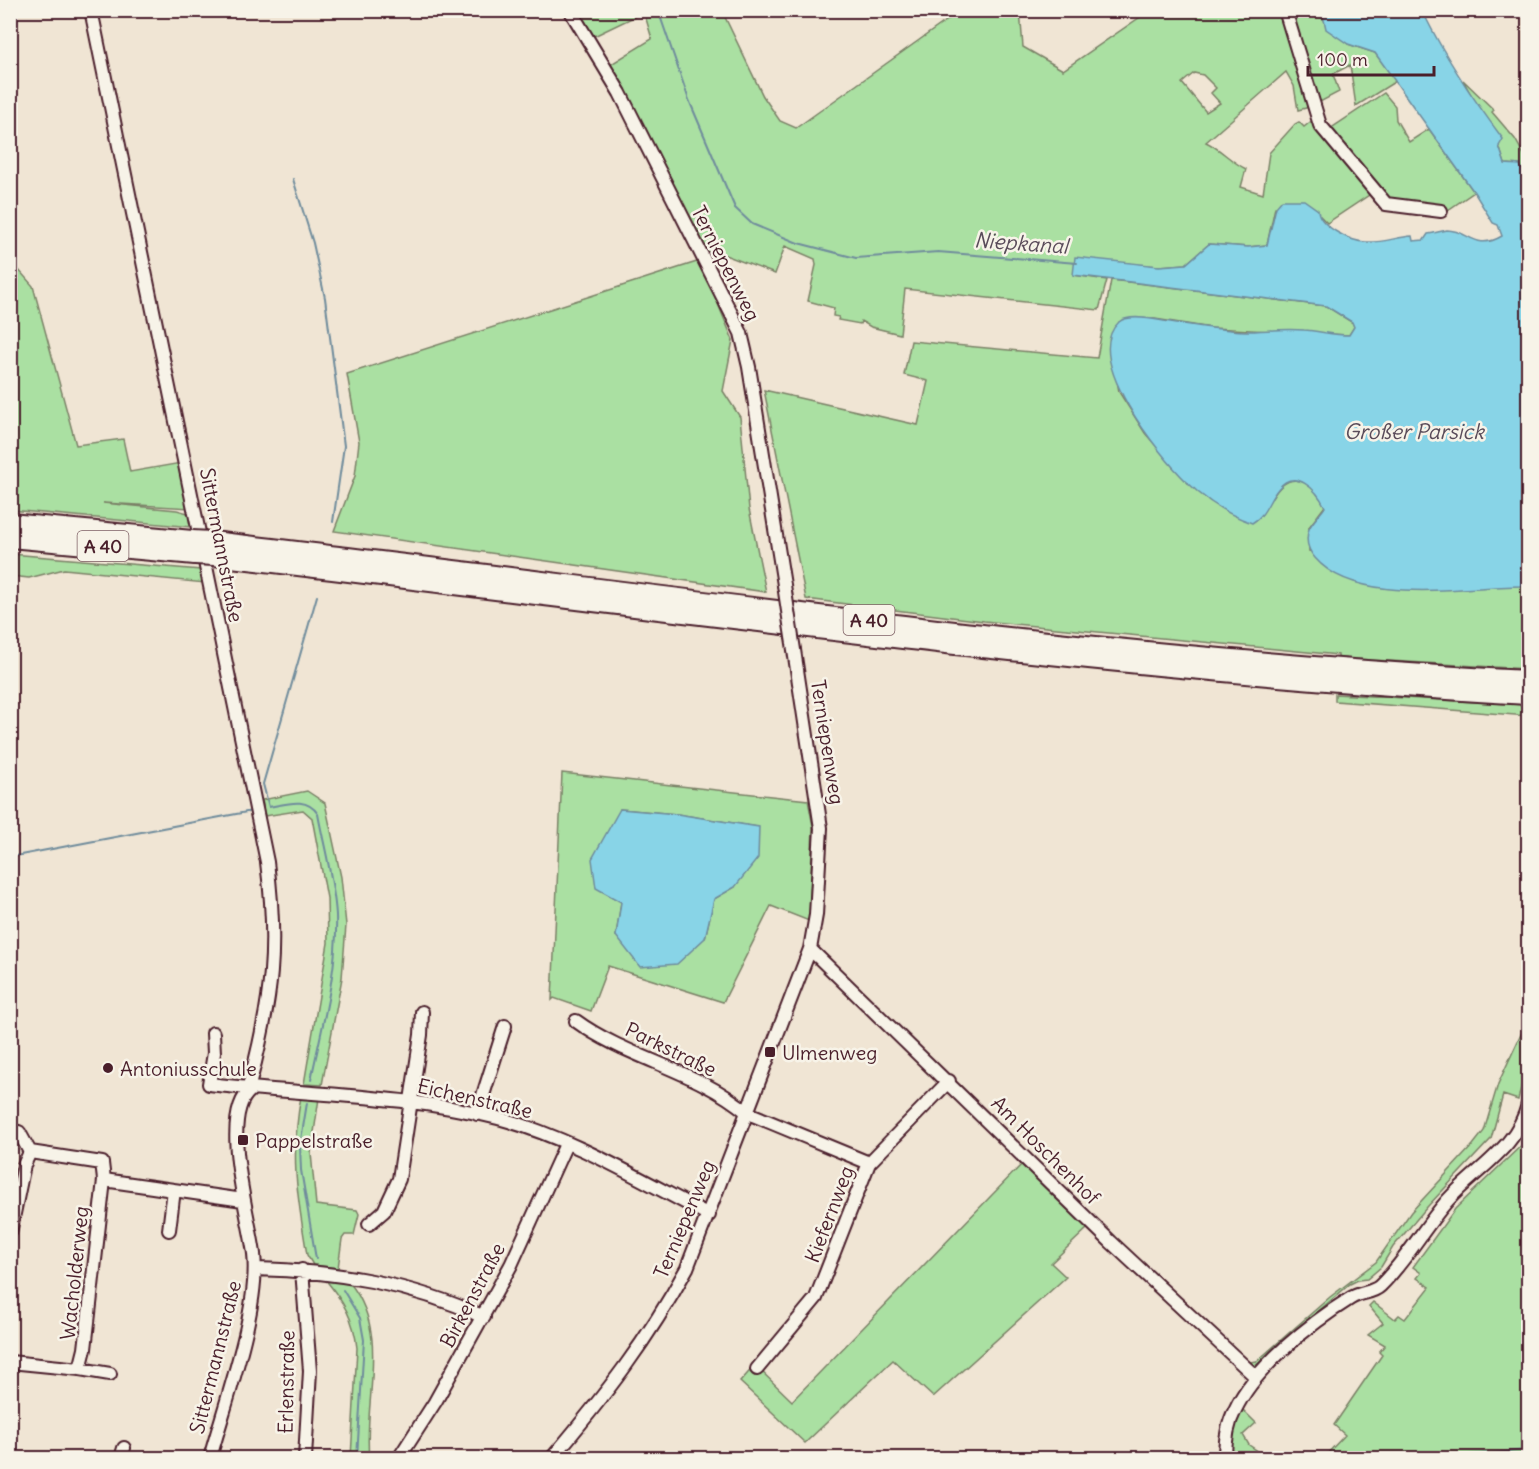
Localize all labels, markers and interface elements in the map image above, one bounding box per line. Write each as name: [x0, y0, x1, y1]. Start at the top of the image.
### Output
scale bar: [1308, 39, 1434, 77]
text: 100 m: [1317, 48, 1368, 71]
street label: Terniepenweg: [686, 201, 766, 325]
water label: Niepkanal: [973, 226, 1072, 260]
water label: Großer Parsick: [1344, 418, 1485, 445]
street label: Sittermannstraße: [195, 466, 249, 624]
road number: A 40: [78, 531, 128, 561]
road number: A 40: [844, 605, 894, 635]
street label: Terniepenweg: [806, 678, 850, 806]
street label: Parkstraße: [621, 1016, 721, 1082]
place label: Ulmenweg: [782, 1040, 877, 1065]
marker: Ulmenweg: [763, 1045, 777, 1059]
place label: Antoniusschule: [120, 1056, 257, 1081]
marker: Antoniusschule: [101, 1061, 115, 1075]
street label: Eichenstraße: [415, 1073, 535, 1123]
street label: Am Hoschenhof: [987, 1091, 1106, 1210]
place label: Pappelstraße: [255, 1128, 373, 1153]
marker: Pappelstraße: [236, 1133, 250, 1147]
street label: Terniepenweg: [648, 1156, 720, 1282]
street label: Kiefernweg: [799, 1162, 859, 1266]
street label: Wacholderweg: [55, 1205, 93, 1341]
street label: Birkenstraße: [434, 1238, 510, 1352]
street label: Sittermannstraße: [184, 1278, 246, 1436]
street label: Erlenstraße: [273, 1330, 299, 1434]

